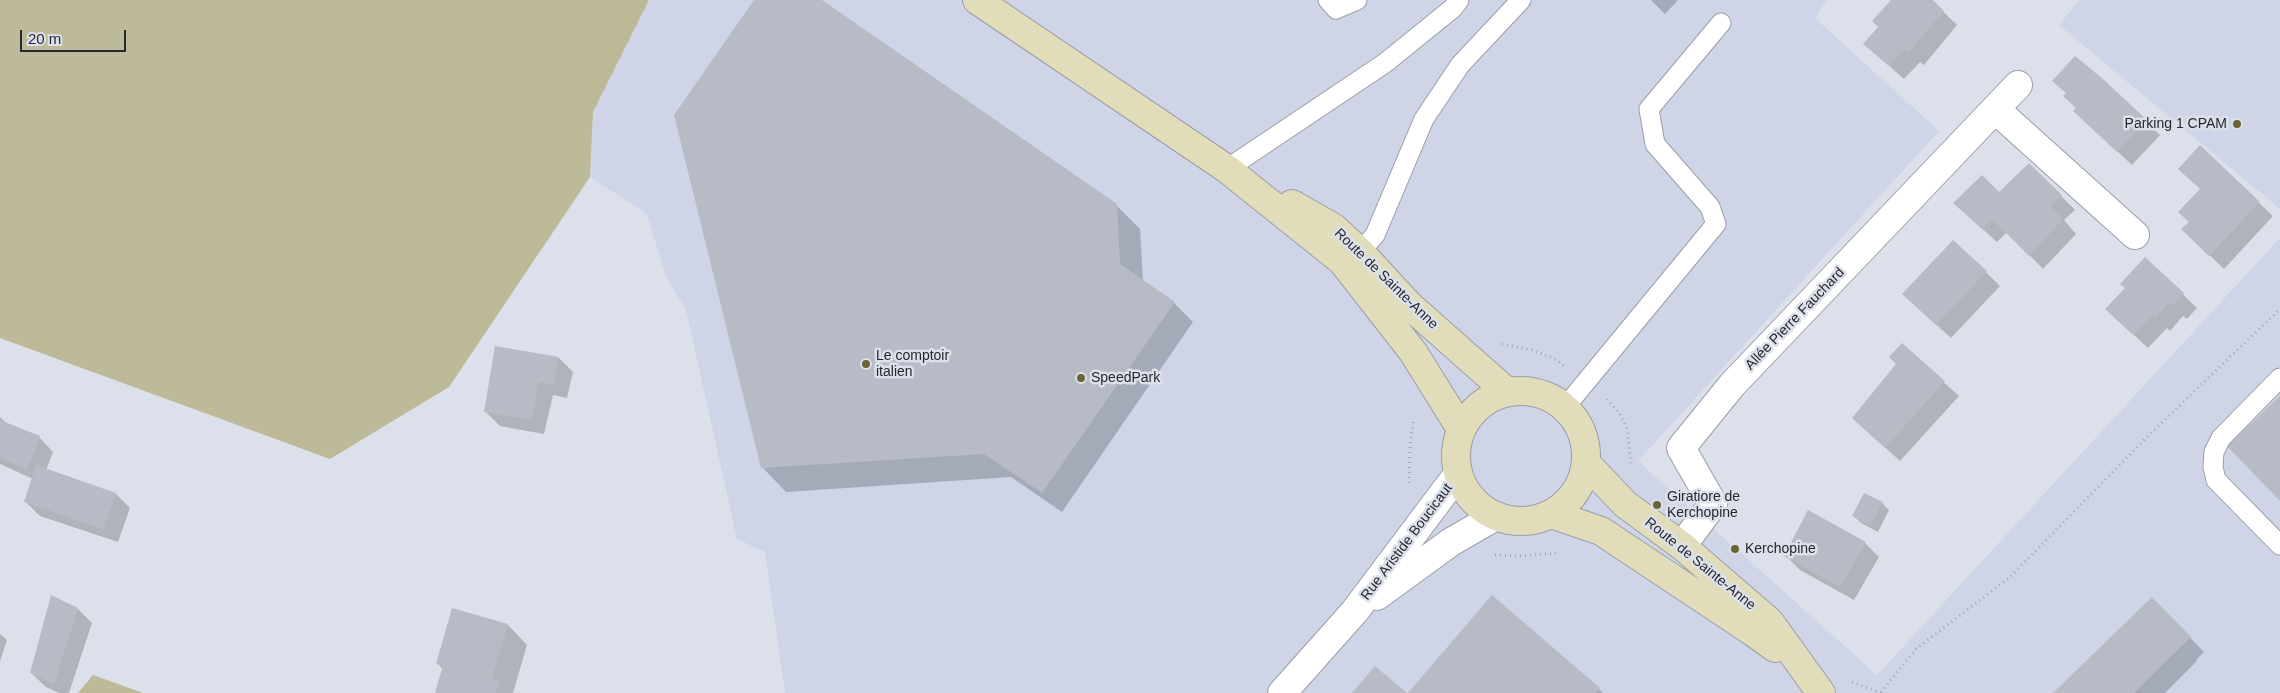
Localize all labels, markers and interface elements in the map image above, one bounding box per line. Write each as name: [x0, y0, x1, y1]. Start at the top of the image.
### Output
scale bar: [22, 20, 129, 52]
text: 20 m: [28, 30, 61, 47]
place label: Parking 1 CPAM: [2125, 116, 2227, 132]
marker: Parking 1 CPAM: [2231, 118, 2243, 130]
street label: Route de Sainte-Anne: [1331, 225, 1441, 333]
street label: Allée Pierre Fauchard: [1742, 264, 1848, 374]
place label: Le comptoir italien: [876, 348, 949, 381]
marker: Le comptoir italien: [860, 358, 872, 370]
place label: SpeedPark: [1091, 370, 1160, 386]
marker: SpeedPark: [1075, 372, 1087, 384]
street label: Rue Aristide Boucicaut: [1358, 480, 1456, 604]
place label: Giratiore de Kerchopine: [1667, 489, 1740, 522]
marker: Giratiore de Kerchopine: [1651, 499, 1663, 511]
street label: Route de Sainte-Anne: [1641, 514, 1759, 614]
place label: Kerchopine: [1745, 541, 1816, 557]
marker: Kerchopine: [1729, 543, 1741, 555]

